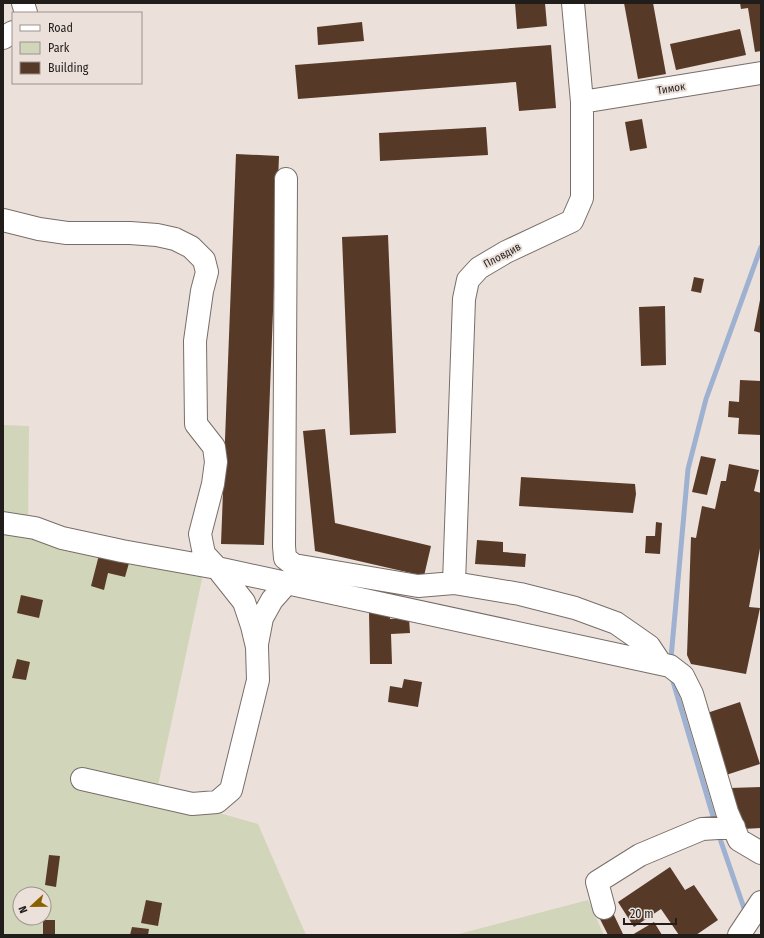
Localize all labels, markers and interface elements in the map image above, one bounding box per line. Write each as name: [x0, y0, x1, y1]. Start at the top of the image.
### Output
legend: [12, 12, 142, 84]
text: Road: [48, 21, 73, 35]
text: Park: [48, 41, 70, 55]
text: Building: [48, 61, 89, 75]
street label: Тимок: [656, 80, 687, 97]
street label: Пловдив: [481, 240, 523, 271]
north arrow: [12, 886, 52, 926]
scale bar: [624, 900, 676, 926]
text: N: [16, 904, 30, 915]
text: 20 m: [630, 907, 654, 921]

